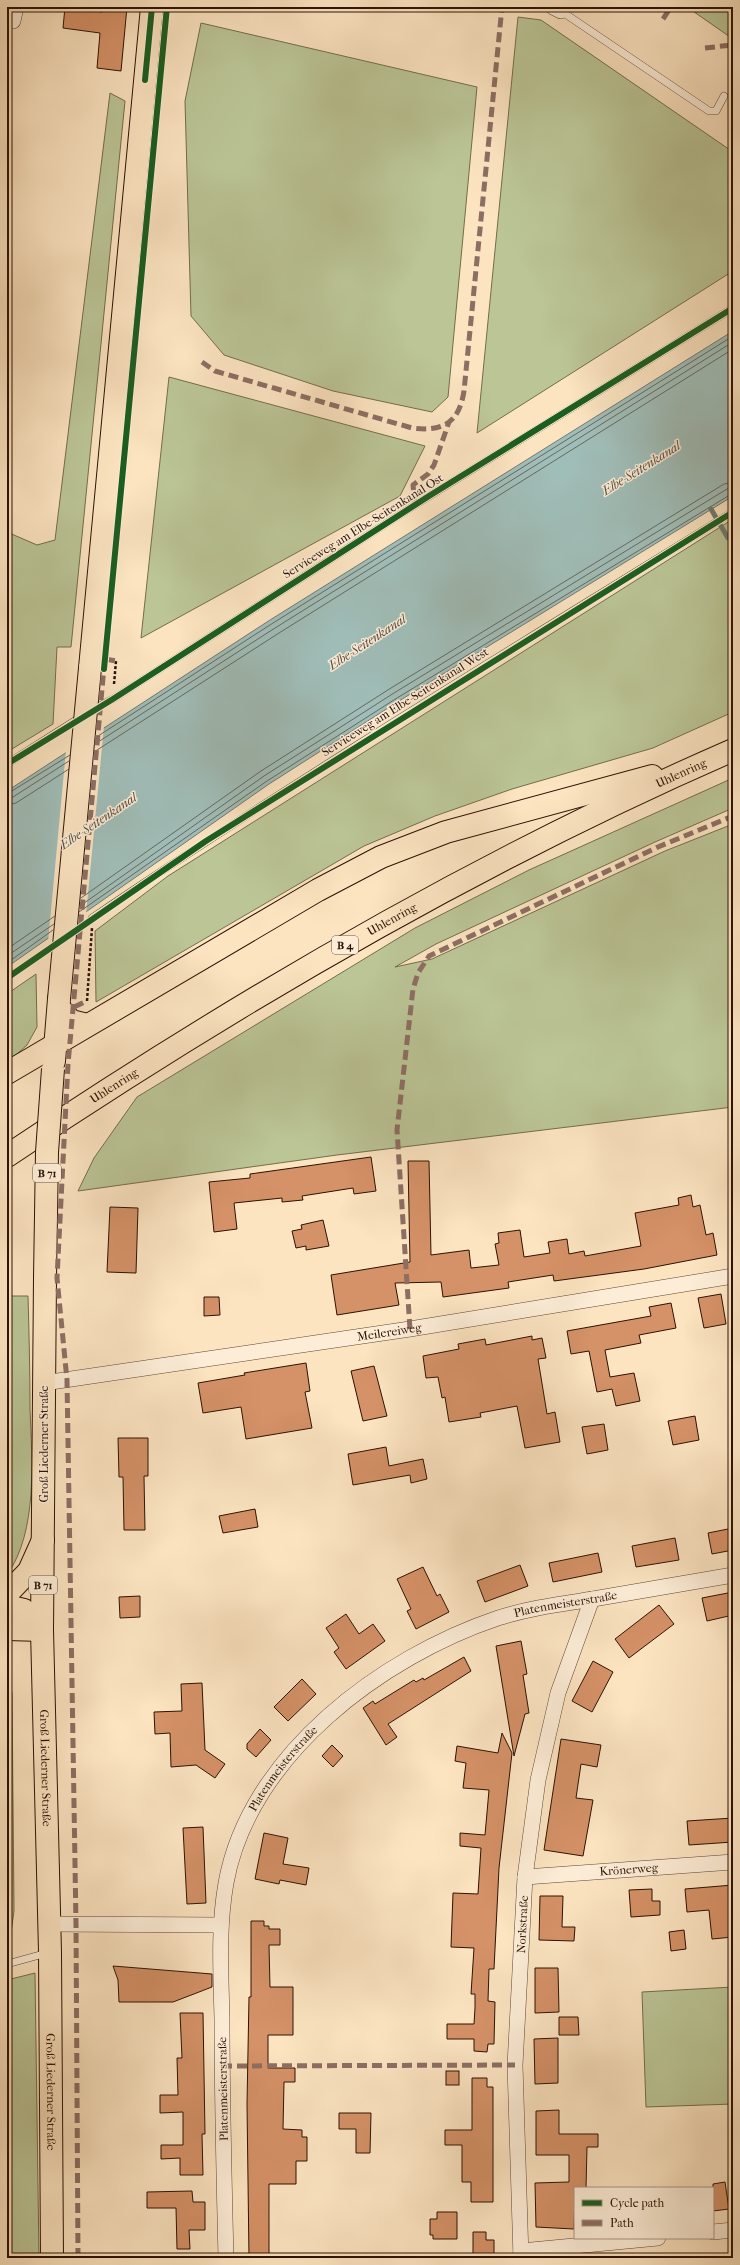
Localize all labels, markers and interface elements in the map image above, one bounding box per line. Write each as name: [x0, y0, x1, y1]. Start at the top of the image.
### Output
water label: Elbe-Seitenkanal: [598, 437, 684, 499]
street label: Serviceweg am Elbe-Seitenkanal Ost: [280, 470, 446, 581]
water label: Elbe-Seitenkanal: [325, 610, 410, 673]
street label: Serviceweg am Elbe-Seitenkanal West: [319, 644, 492, 759]
street label: Uhlenring: [653, 755, 709, 791]
water label: Elbe-Seitenkanal: [56, 789, 141, 853]
street label: Uhlenring: [365, 900, 420, 939]
road number: B 4: [332, 936, 358, 954]
street label: Uhlenring: [87, 1065, 141, 1106]
road number: B 71: [33, 1164, 61, 1182]
street label: Meilereiweg: [356, 1320, 423, 1344]
street label: Groß Liederner Straße: [37, 1385, 51, 1503]
road number: B 71: [29, 1576, 57, 1594]
street label: Platenmeisterstraße: [512, 1588, 618, 1620]
street label: Groß Liederner Straße: [37, 1709, 54, 1827]
street label: Platenmeisterstraße: [246, 1723, 320, 1814]
street label: Krönerweg: [599, 1860, 659, 1879]
street label: Norkstraße: [514, 1895, 531, 1954]
street label: Groß Liederner Straße: [44, 2033, 58, 2151]
street label: Platenmeisterstraße: [215, 2037, 231, 2141]
legend: [574, 2187, 714, 2239]
text: Cycle path: [610, 2196, 665, 2210]
text: Path: [610, 2216, 634, 2230]

